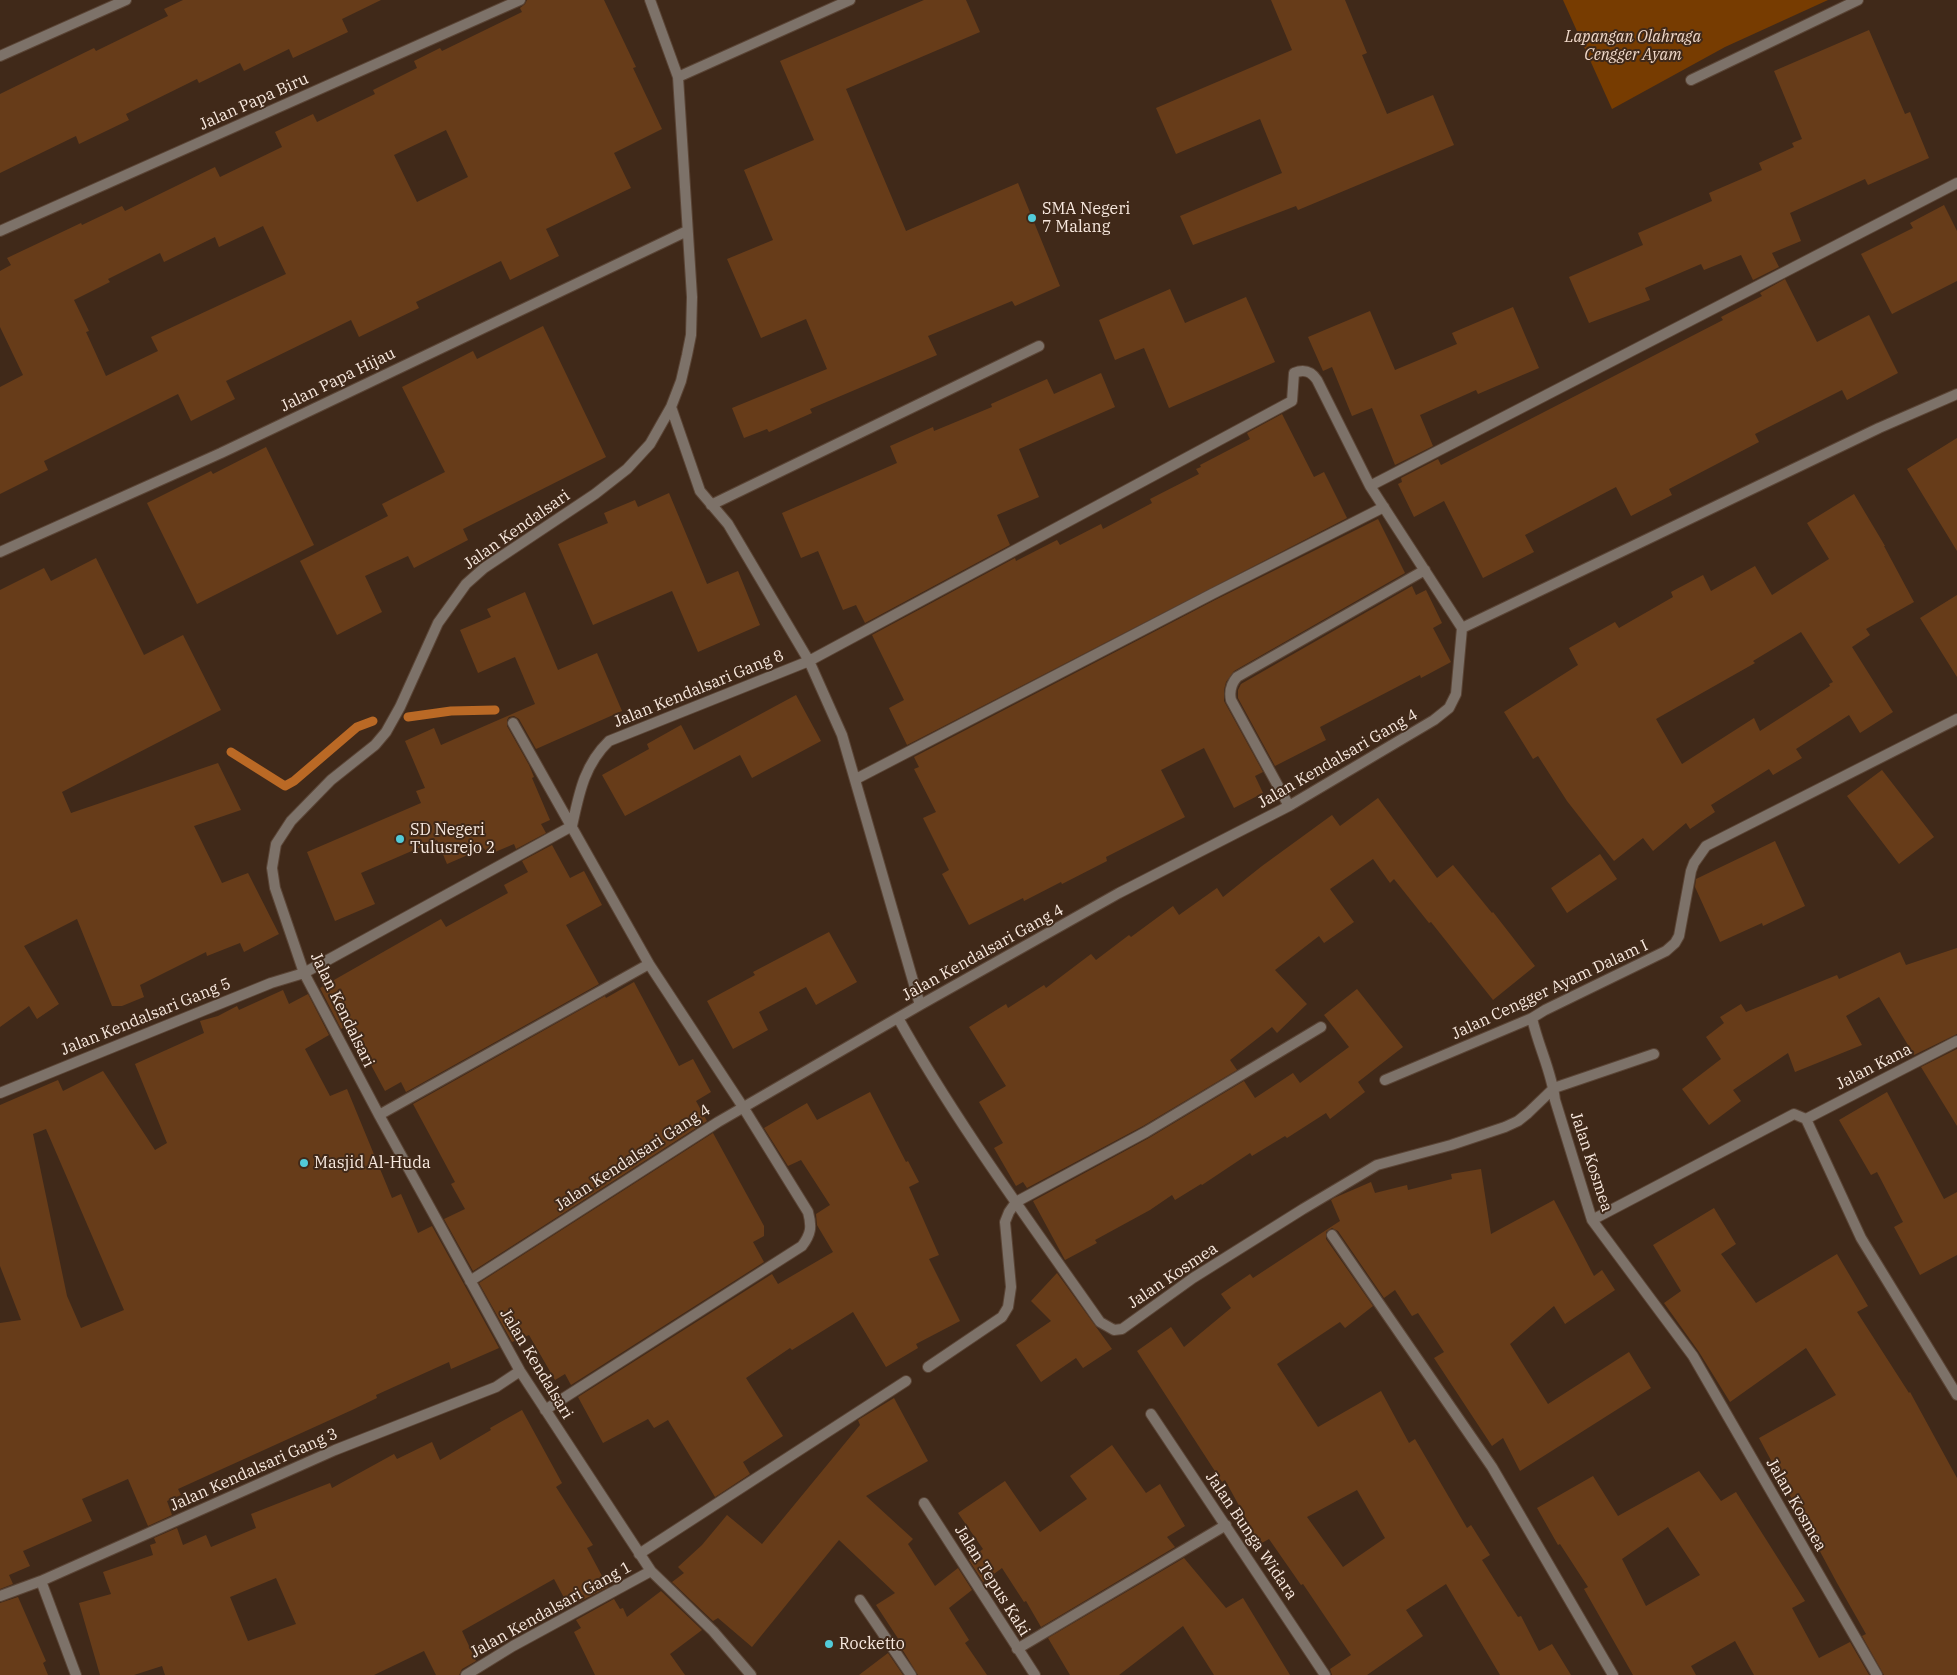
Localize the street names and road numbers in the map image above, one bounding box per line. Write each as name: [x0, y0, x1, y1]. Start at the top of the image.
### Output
street label: Jalan Papa Biru: [196, 69, 312, 135]
street label: Jalan Papa Hijau: [277, 344, 399, 416]
street label: Jalan Kendalsari: [460, 486, 574, 574]
street label: Jalan Kendalsari Gang 8: [611, 646, 787, 732]
street label: Jalan Kendalsari Gang 4: [1255, 705, 1421, 813]
street label: Jalan Kendalsari Gang 4: [899, 901, 1067, 1005]
street label: Jalan Cengger Ayam Dalam I: [1449, 936, 1651, 1044]
street label: Jalan Kendalsari: [306, 950, 378, 1070]
street label: Jalan Kendalsari Gang 5: [58, 974, 234, 1060]
street label: Jalan Kana: [1833, 1040, 1915, 1094]
street label: Jalan Kendalsari Gang 4: [552, 1101, 714, 1215]
street label: Jalan Kosmea: [1566, 1110, 1616, 1214]
street label: Jalan Kosmea: [1125, 1239, 1221, 1313]
street label: Jalan Kendalsari: [496, 1305, 576, 1423]
street label: Jalan Kendalsari Gang 3: [167, 1424, 341, 1516]
street label: Jalan Kosmea: [1762, 1455, 1830, 1555]
street label: Jalan Bunga Widara: [1201, 1469, 1301, 1603]
street label: Jalan Tepus Kaki: [950, 1522, 1034, 1640]
street label: Jalan Kendalsari Gang 1: [467, 1558, 635, 1662]

